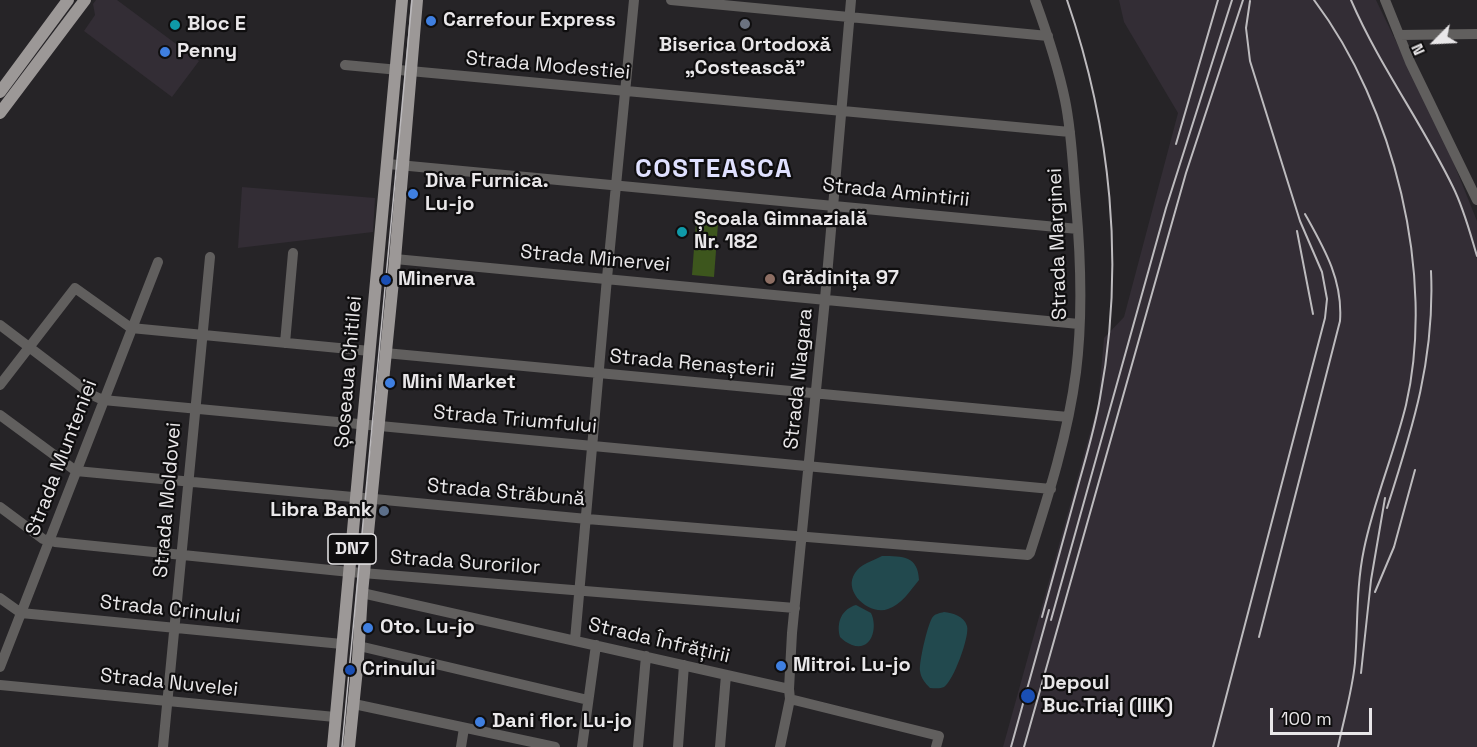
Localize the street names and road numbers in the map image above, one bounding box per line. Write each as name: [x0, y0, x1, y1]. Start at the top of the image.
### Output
street label: Strada Modestiei: [465, 47, 631, 85]
street label: Strada Marginei: [1043, 168, 1073, 320]
street label: Strada Amintirii: [821, 173, 971, 213]
street label: Strada Minervei: [519, 240, 671, 278]
street label: Șoseaua Chitilei: [330, 295, 368, 449]
street label: Strada Niagara: [780, 307, 818, 451]
street label: Strada Renașterii: [608, 345, 776, 383]
street label: Strada Munteniei: [21, 376, 103, 540]
street label: Strada Triumfului: [432, 401, 598, 439]
street label: Strada Moldovei: [149, 421, 187, 579]
street label: Strada Străbună: [426, 474, 586, 512]
road number: DN7: [328, 534, 376, 564]
street label: Strada Surorilor: [389, 546, 541, 580]
street label: Strada Crinului: [99, 591, 241, 629]
street label: Strada Înfrățirii: [586, 613, 732, 669]
street label: Strada Nuvelei: [99, 664, 239, 702]

